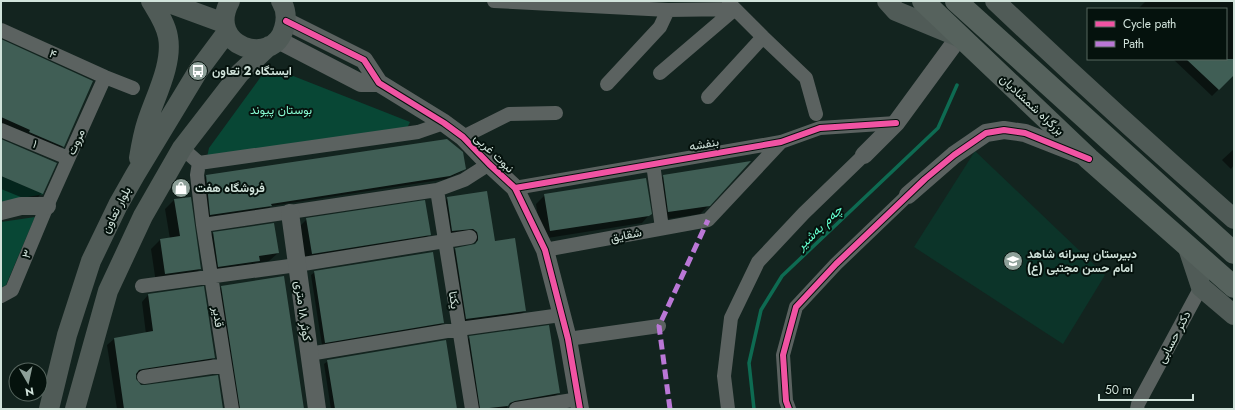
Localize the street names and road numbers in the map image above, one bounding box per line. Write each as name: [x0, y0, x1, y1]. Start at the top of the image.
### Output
street label: ۴: [46, 44, 60, 64]
street label: بزرگراه شمشادیان: [996, 70, 1068, 140]
street label: مروت: [62, 126, 90, 158]
street label: نبوت غربی: [470, 129, 518, 177]
street label: بنفشه: [688, 133, 720, 155]
street label: ۱: [30, 135, 40, 153]
street label: بلوار تعاون: [97, 183, 135, 237]
street label: شقایق: [609, 223, 643, 247]
street label: ۳: [17, 247, 37, 261]
street label: کوثر ۱۸ متری: [290, 280, 316, 342]
street label: یکتا: [444, 290, 464, 310]
street label: قدیر: [207, 304, 229, 329]
street label: دکتر حسابی: [1153, 307, 1195, 366]

